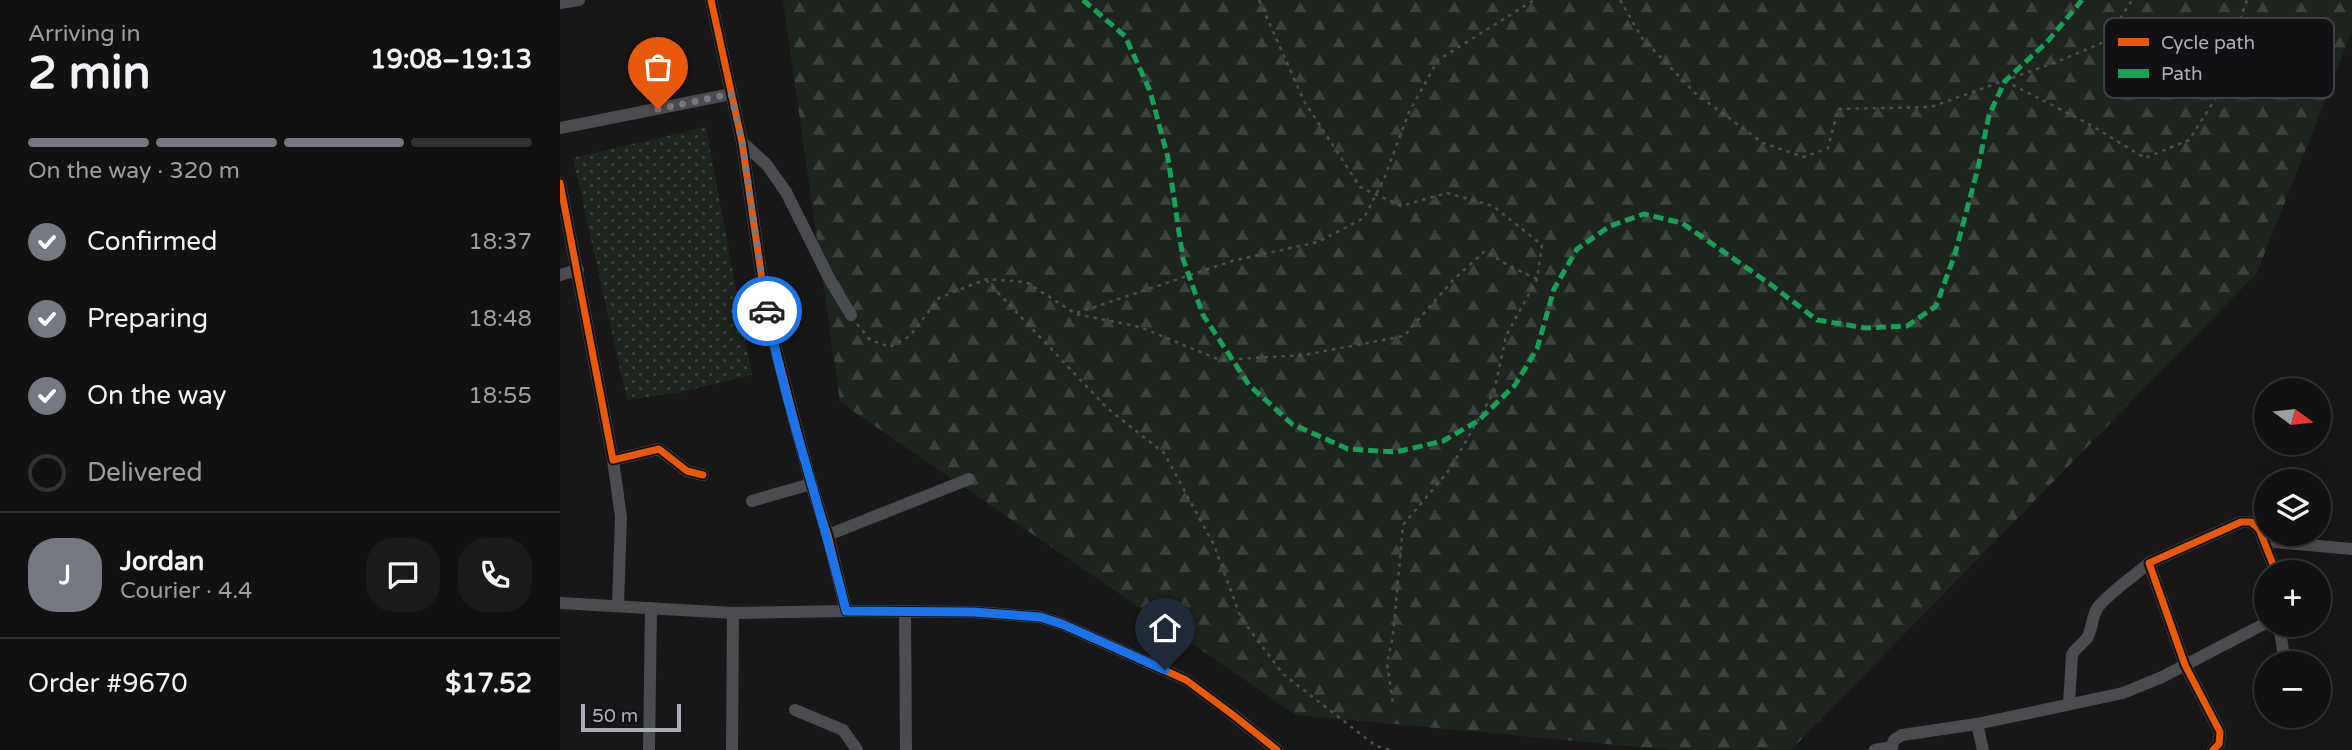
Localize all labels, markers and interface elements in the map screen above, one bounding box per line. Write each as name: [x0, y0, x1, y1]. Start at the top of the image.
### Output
legend: [2104, 18, 2334, 98]
text: Arriving in: [28, 20, 141, 48]
text: Cycle path: [2161, 32, 2255, 54]
pin: [628, 37, 688, 109]
text: 19:08–19:13: [370, 44, 532, 75]
text: 2 min: [28, 46, 151, 101]
icon: bag: [639, 48, 677, 86]
text: Path: [2161, 63, 2203, 85]
text: On the way · 320 m: [28, 157, 240, 185]
icon: check: [28, 223, 66, 261]
text: Confirmed: [87, 226, 217, 257]
text: 18:37: [468, 228, 532, 256]
courier: [732, 276, 802, 346]
icon: car: [748, 292, 786, 330]
icon: check: [28, 300, 66, 338]
text: Preparing: [87, 303, 208, 334]
text: 18:48: [468, 305, 532, 333]
icon: check: [28, 377, 66, 415]
north arrow: [2254, 378, 2331, 455]
map controls: [2254, 378, 2331, 728]
text: On the way: [87, 380, 227, 411]
text: 18:55: [468, 382, 532, 410]
text: Delivered: [87, 457, 203, 488]
button: layers: [2254, 469, 2331, 546]
button: chat: [366, 538, 440, 612]
button: phone: [458, 538, 532, 612]
text: Jordan: [120, 546, 204, 577]
text: J: [59, 560, 71, 591]
button: +: [2254, 560, 2331, 637]
text: Courier · 4.4: [120, 577, 252, 605]
pin: [1135, 598, 1195, 670]
icon: home: [1146, 609, 1184, 647]
button: −: [2254, 651, 2331, 728]
text: Order #9670: [28, 668, 188, 699]
text: $17.52: [445, 668, 532, 699]
scale bar: [581, 701, 681, 733]
text: 50 m: [592, 705, 638, 727]

